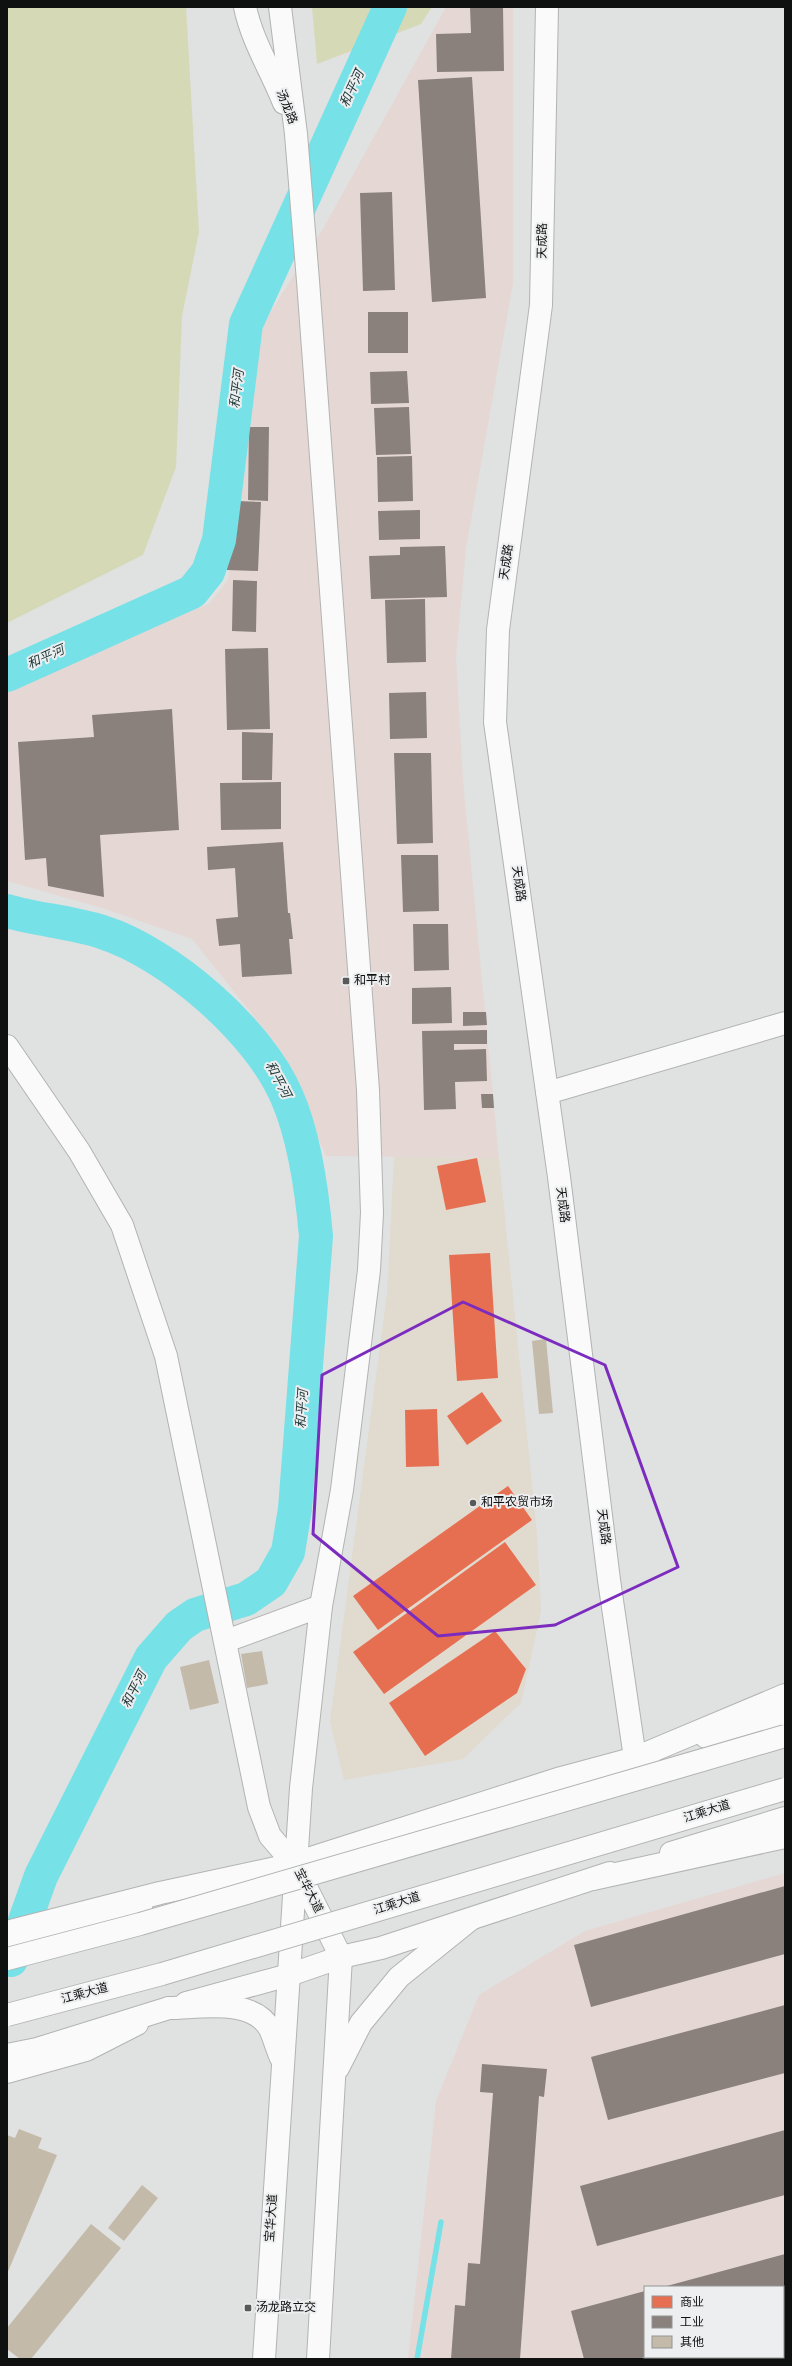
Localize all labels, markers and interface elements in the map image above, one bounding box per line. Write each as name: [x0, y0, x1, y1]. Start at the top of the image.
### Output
water label: 和平河: [338, 65, 370, 110]
street label: 汤龙路: [272, 87, 300, 127]
street label: 天成路: [535, 223, 551, 259]
water label: 和平河: [228, 366, 249, 409]
street label: 天成路: [497, 543, 517, 581]
water label: 和平河: [25, 642, 70, 673]
street label: 天成路: [508, 865, 528, 903]
place label: 和平村: [354, 973, 391, 989]
marker: 和平村: [341, 976, 351, 986]
water label: 和平河: [261, 1059, 295, 1104]
street label: 天成路: [552, 1186, 572, 1224]
water label: 和平河: [294, 1386, 313, 1429]
place label: 和平农贸市场: [481, 1495, 553, 1511]
marker: 和平农贸市场: [468, 1498, 478, 1508]
street label: 天成路: [593, 1508, 613, 1546]
water label: 和平河: [119, 1666, 152, 1711]
street label: 江乘大道: [682, 1797, 732, 1827]
street label: 宝华大道: [290, 1866, 326, 1916]
street label: 江乘大道: [372, 1889, 422, 1919]
street label: 江乘大道: [60, 1980, 110, 2008]
street label: 宝华大道: [262, 2193, 282, 2243]
legend: [644, 2286, 784, 2358]
text: 商业: [680, 2295, 704, 2311]
place label: 汤龙路立交: [256, 2300, 316, 2316]
marker: 汤龙路立交: [243, 2303, 253, 2313]
text: 工业: [680, 2315, 704, 2331]
text: 其他: [680, 2335, 704, 2351]

